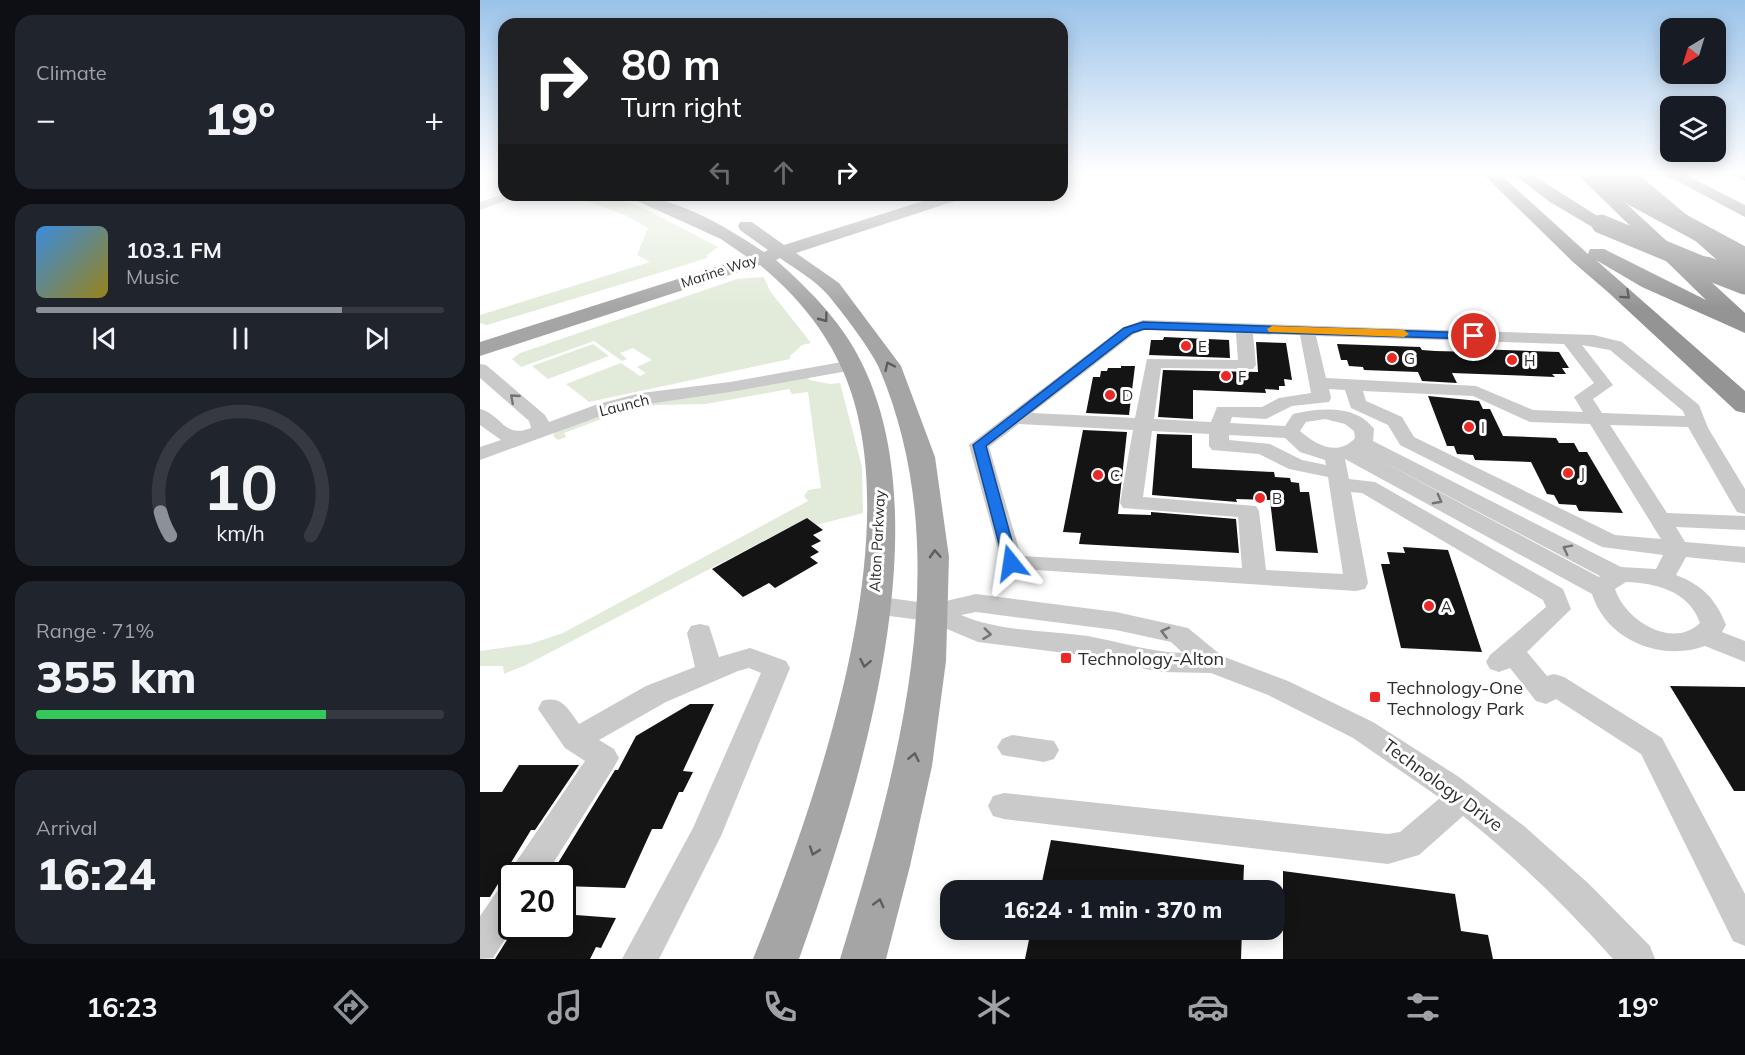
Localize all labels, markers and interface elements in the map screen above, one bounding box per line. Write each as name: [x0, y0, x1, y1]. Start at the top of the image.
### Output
north arrow: [1660, 18, 1726, 84]
map controls: [1660, 18, 1726, 162]
text: 80 m: [621, 38, 721, 91]
icon: right: [522, 42, 600, 120]
text: Climate: [36, 60, 107, 85]
text: 19°: [204, 90, 276, 146]
text: Turn right: [621, 90, 741, 124]
button: layers: [1660, 96, 1726, 162]
text: −: [36, 98, 56, 139]
text: +: [424, 98, 444, 139]
icon: left: [704, 156, 737, 189]
icon: ahead: [767, 156, 800, 189]
icon: right: [830, 156, 863, 189]
text: 103.1 FM: [126, 236, 222, 264]
street label: Marine Way: [679, 250, 760, 292]
text: Music: [126, 264, 179, 289]
one-way arrow: [1619, 288, 1629, 299]
pin: [1448, 310, 1499, 361]
one-way arrow: [817, 311, 828, 322]
icon: arrive: [1457, 319, 1490, 352]
icon: previous: [88, 322, 121, 355]
icon: pause: [224, 322, 257, 355]
icon: next: [360, 322, 393, 355]
place label: E: [1198, 337, 1207, 356]
marker: E: [1179, 339, 1193, 353]
place label: G: [1404, 349, 1415, 368]
marker: G: [1385, 351, 1399, 365]
place label: H: [1524, 351, 1536, 370]
marker: H: [1505, 353, 1519, 367]
one-way arrow: [885, 361, 897, 372]
place label: F: [1238, 367, 1246, 386]
marker: F: [1219, 369, 1233, 383]
place label: D: [1122, 386, 1133, 405]
marker: D: [1103, 388, 1117, 402]
street label: Launch: [597, 390, 651, 420]
one-way arrow: [511, 394, 521, 405]
place label: I: [1481, 418, 1485, 437]
marker: I: [1462, 420, 1476, 434]
text: 10: [203, 448, 277, 527]
place label: J: [1580, 464, 1585, 483]
place label: C: [1110, 466, 1120, 485]
marker: J: [1561, 466, 1575, 480]
marker: C: [1091, 468, 1105, 482]
street label: Alton Parkway: [865, 489, 889, 593]
place label: B: [1272, 489, 1282, 508]
marker: B: [1253, 491, 1267, 505]
one-way arrow: [1432, 493, 1442, 504]
text: km/h: [216, 520, 264, 547]
position arrow: [979, 531, 1043, 595]
one-way arrow: [1563, 545, 1574, 556]
one-way arrow: [928, 550, 941, 559]
place label: A: [1441, 597, 1452, 616]
marker: A: [1422, 599, 1436, 613]
text: Range · 71%: [36, 618, 154, 643]
one-way arrow: [1160, 626, 1170, 639]
one-way arrow: [983, 627, 992, 639]
place label: Technology-Alton: [1078, 647, 1224, 670]
text: 355 km: [36, 648, 197, 704]
marker: Technology-Alton: [1059, 651, 1073, 665]
one-way arrow: [859, 658, 872, 668]
place label: Technology-One Technology Park: [1387, 676, 1525, 720]
marker: Technology-One Technology Park: [1368, 690, 1382, 704]
street label: Technology Drive: [1379, 734, 1507, 836]
one-way arrow: [907, 753, 920, 763]
text: Arrival: [36, 815, 97, 840]
text: 16:24: [36, 845, 156, 901]
one-way arrow: [809, 845, 822, 856]
speed limit sign: 20: [498, 862, 576, 940]
text: 16:24 · 1 min · 370 m: [1003, 896, 1222, 924]
one-way arrow: [872, 898, 884, 909]
icon: directions: [330, 986, 372, 1028]
icon: music: [544, 986, 586, 1028]
icon: phone: [759, 986, 801, 1028]
icon: climate: [973, 986, 1015, 1028]
icon: car: [1187, 986, 1229, 1028]
icon: filters: [1402, 986, 1444, 1028]
text: 16:23: [86, 990, 158, 1024]
text: 19°: [1616, 990, 1659, 1024]

